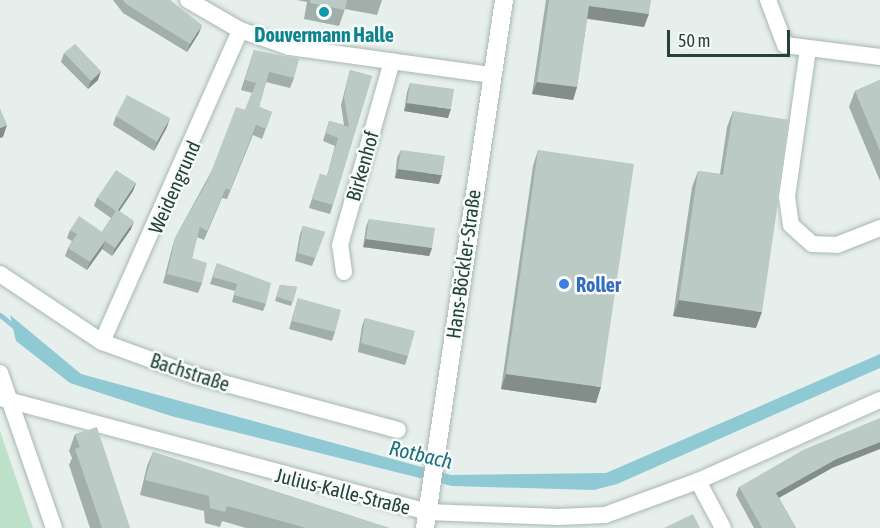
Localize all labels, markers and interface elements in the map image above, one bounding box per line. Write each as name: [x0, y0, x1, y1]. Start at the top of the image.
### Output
marker: Douvermann Halle: [317, 5, 331, 19]
scale bar: [670, 18, 793, 56]
place label: Douvermann Halle: [254, 22, 394, 46]
text: 50 m: [678, 30, 710, 51]
street label: Birkenhof: [341, 128, 383, 204]
street label: Weidengrund: [143, 137, 205, 237]
street label: Hans-Böckler-Straße: [441, 188, 485, 340]
place label: Roller: [576, 272, 621, 296]
marker: Roller: [557, 277, 571, 291]
street label: Bachstraße: [147, 348, 233, 396]
water label: Rotbach: [387, 435, 455, 473]
street label: Julius-Kalle-Straße: [273, 463, 413, 519]

